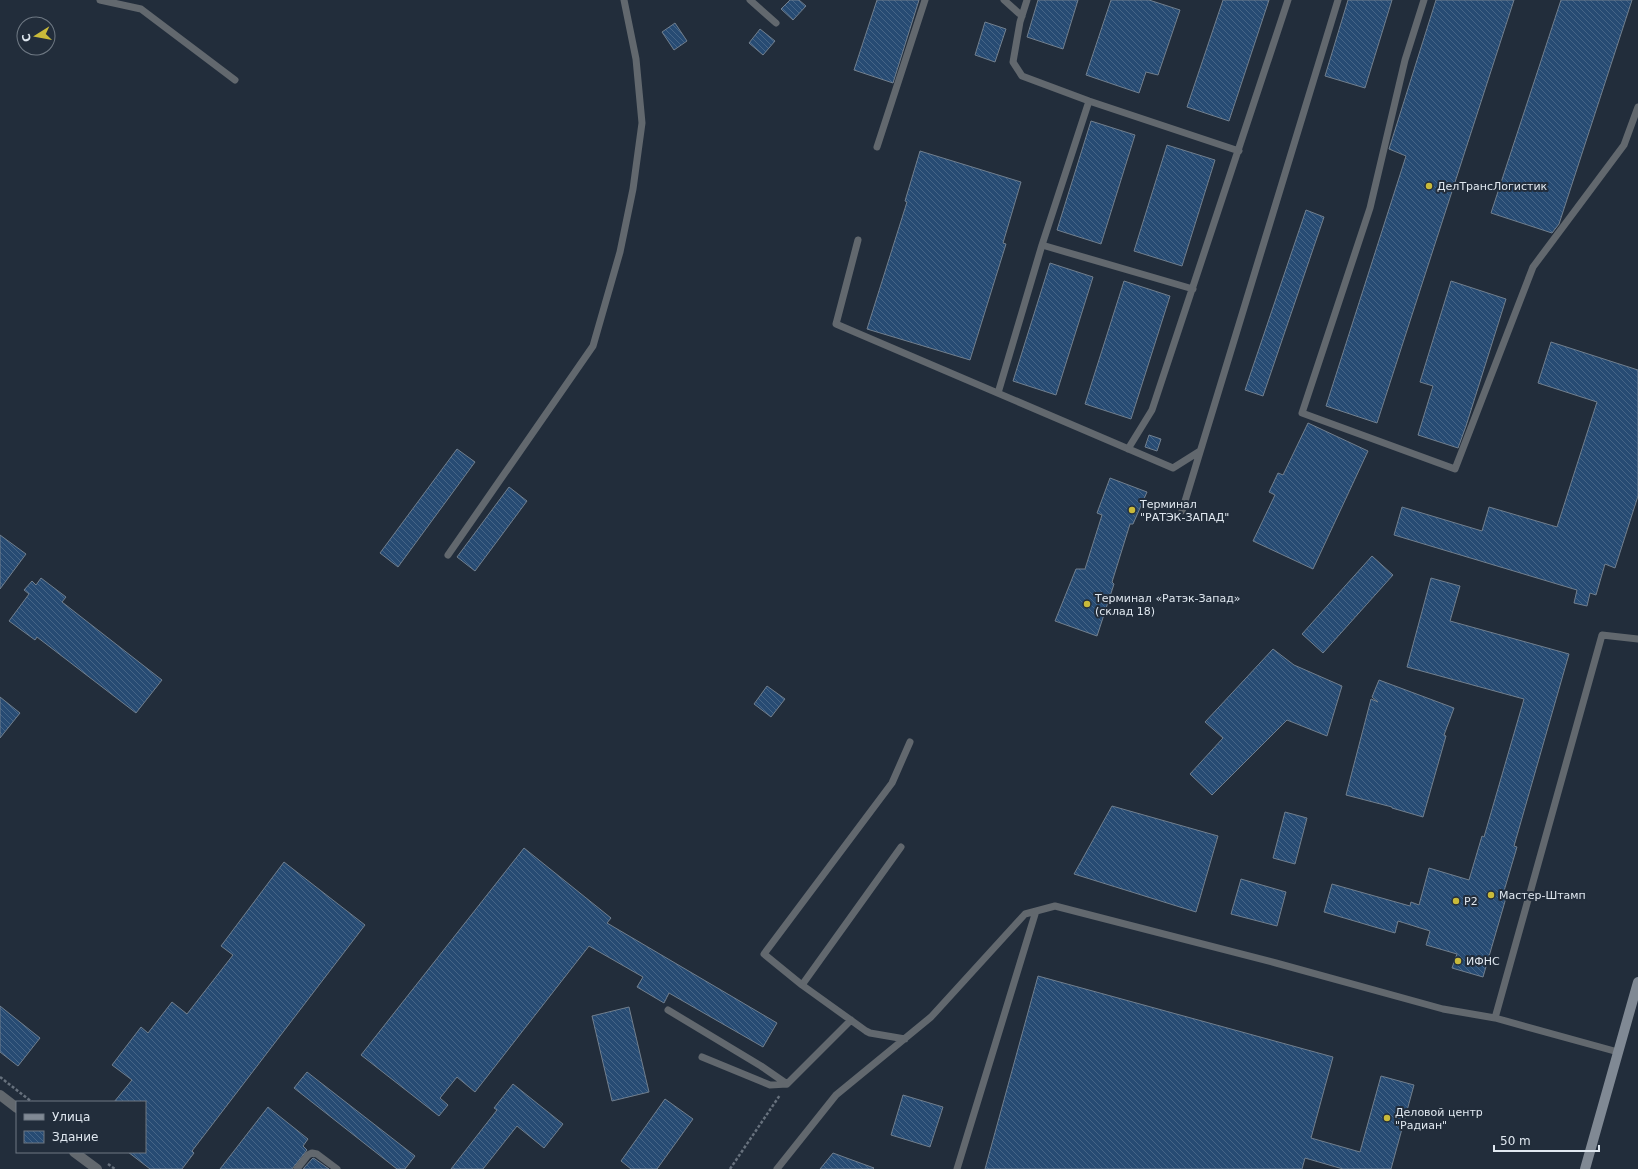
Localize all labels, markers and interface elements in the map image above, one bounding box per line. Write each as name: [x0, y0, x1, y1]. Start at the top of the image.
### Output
north arrow: [16, 16, 56, 56]
text: С: [20, 33, 34, 43]
place label: ДелТрансЛогистик: [1437, 180, 1548, 193]
marker: ДелТрансЛогистик: [1424, 181, 1434, 191]
place label: Терминал "РАТЭК-ЗАПАД": [1139, 498, 1229, 524]
marker: Терминал "РАТЭК-ЗАПАД": [1127, 505, 1137, 515]
place label: Терминал «Ратэк-Запад» (склад 18): [1094, 592, 1241, 618]
marker: Терминал «Ратэк-Запад» (склад 18): [1082, 599, 1092, 609]
place label: Мастер-Штамп: [1499, 889, 1586, 902]
marker: Мастер-Штамп: [1486, 890, 1496, 900]
place label: Р2: [1464, 895, 1478, 908]
marker: Р2: [1451, 896, 1461, 906]
place label: ИФНС: [1466, 955, 1500, 968]
marker: ИФНС: [1453, 956, 1463, 966]
legend: [16, 1101, 146, 1153]
place label: Деловой центр "Радиан": [1395, 1106, 1483, 1132]
text: Улица: [52, 1110, 90, 1124]
marker: Деловой центр "Радиан": [1382, 1113, 1392, 1123]
scale bar: [1494, 1127, 1599, 1153]
text: Здание: [52, 1130, 98, 1144]
text: 50 m: [1500, 1134, 1531, 1148]

